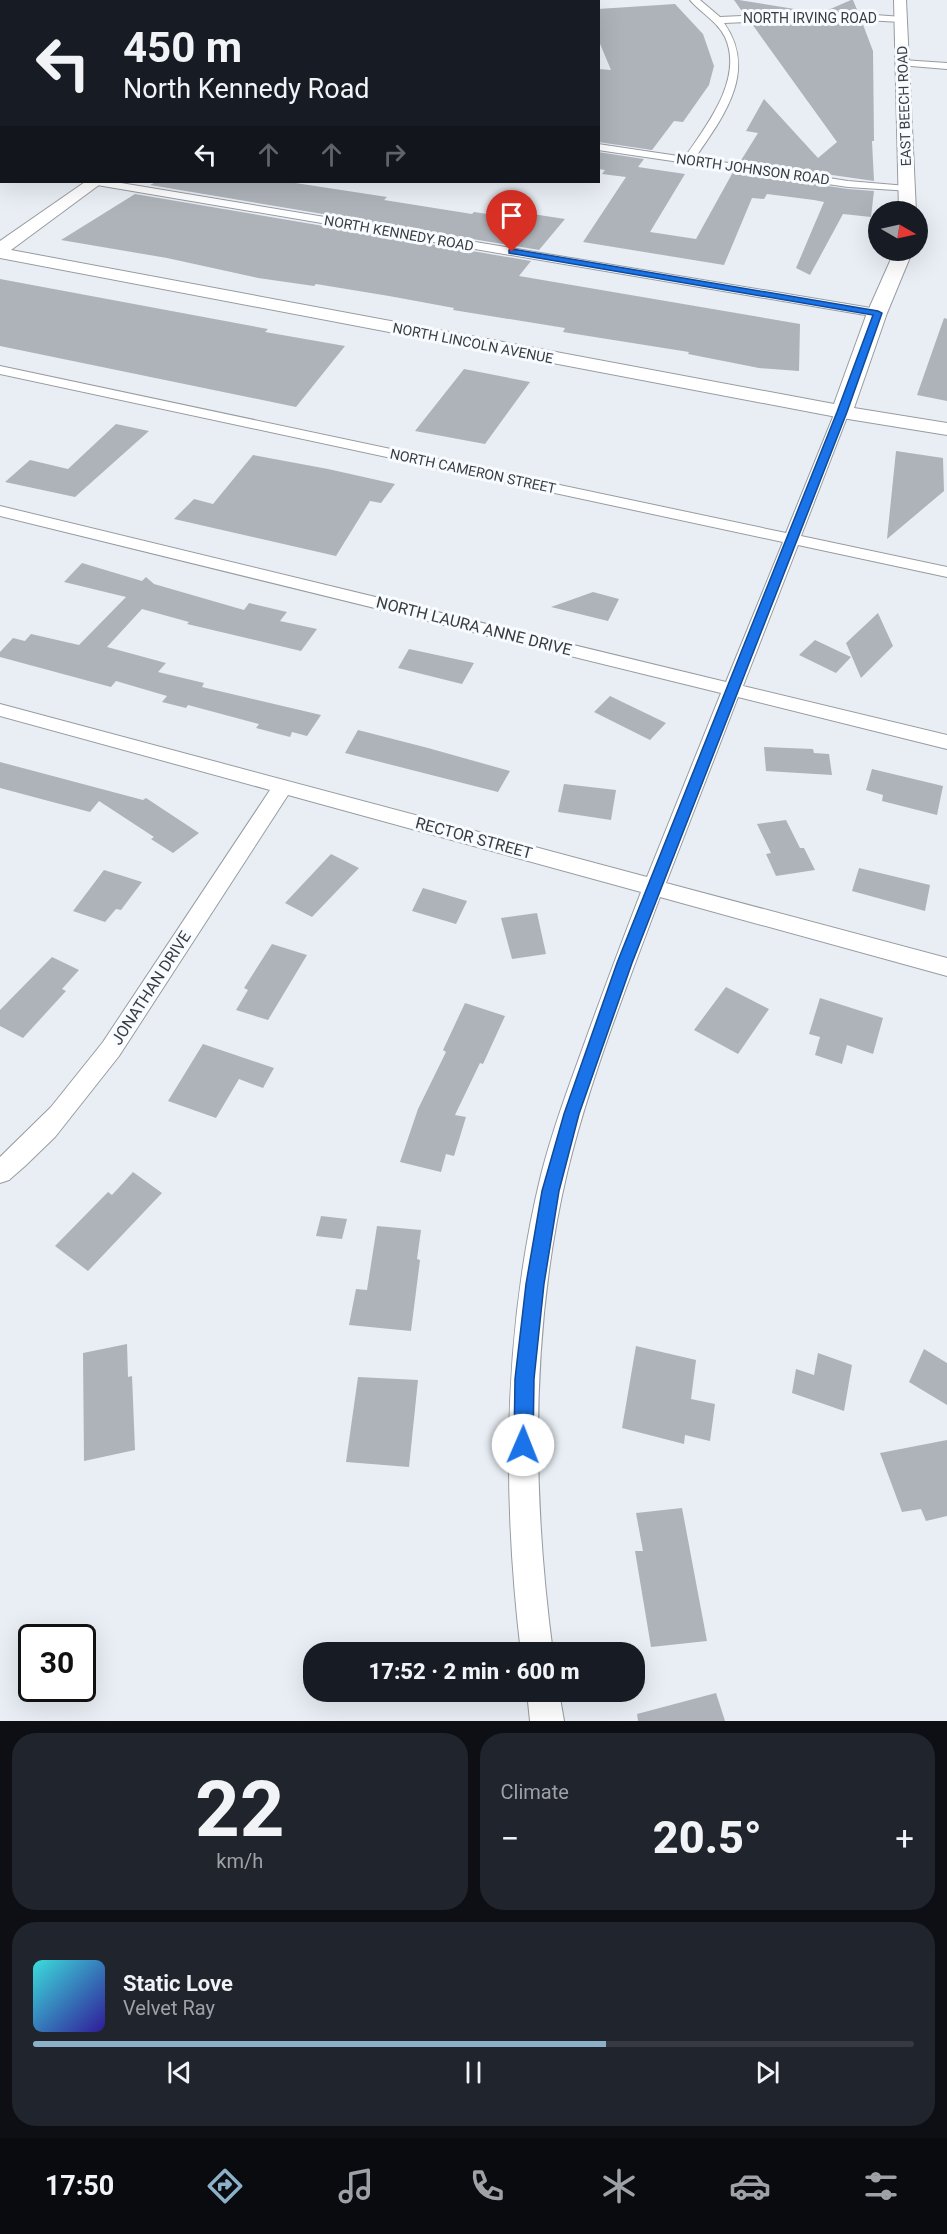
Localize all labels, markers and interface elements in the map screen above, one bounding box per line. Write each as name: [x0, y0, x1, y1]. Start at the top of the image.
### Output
street label: NORTH IRVING ROAD: [743, 10, 877, 26]
text: 450 m: [123, 23, 242, 72]
icon: left: [24, 24, 102, 102]
street label: EAST BEECH ROAD: [894, 45, 914, 167]
text: North Kennedy Road: [123, 73, 370, 105]
icon: left: [189, 138, 222, 171]
icon: ahead: [252, 138, 285, 171]
icon: ahead: [315, 138, 348, 171]
icon: right: [378, 138, 411, 171]
street label: NORTH JOHNSON ROAD: [675, 150, 831, 188]
pin: [486, 190, 537, 252]
icon: arrive: [495, 199, 528, 232]
north arrow: [868, 201, 928, 261]
map controls: [868, 201, 928, 261]
street label: NORTH KENNEDY ROAD: [323, 212, 475, 254]
street label: NORTH LINCOLN AVENUE: [391, 320, 555, 366]
street label: NORTH CAMERON STREET: [389, 446, 558, 497]
street label: NORTH LAURA ANNE DRIVE: [374, 593, 574, 659]
street label: RECTOR STREET: [414, 813, 535, 863]
street label: JONATHAN DRIVE: [107, 928, 195, 1048]
position arrow: [491, 1413, 555, 1477]
speed limit sign: 30: [18, 1624, 96, 1702]
text: 17:52 · 2 min · 600 m: [369, 1659, 579, 1684]
text: 22: [195, 1764, 285, 1855]
text: Climate: [501, 1780, 569, 1804]
text: 20.5°: [653, 1811, 762, 1864]
text: −: [501, 1819, 519, 1858]
text: +: [895, 1819, 914, 1858]
text: km/h: [216, 1849, 263, 1873]
text: Static Love: [123, 1971, 233, 1996]
text: Velvet Ray: [123, 1996, 215, 2020]
icon: previous: [163, 2056, 196, 2089]
icon: pause: [457, 2056, 490, 2089]
icon: next: [751, 2056, 784, 2089]
icon: directions: [204, 2165, 246, 2207]
icon: music: [335, 2165, 377, 2207]
icon: phone: [466, 2165, 508, 2207]
icon: climate: [598, 2165, 640, 2207]
icon: car: [729, 2165, 771, 2207]
icon: filters: [860, 2165, 902, 2207]
text: 17:50: [45, 2170, 114, 2202]

